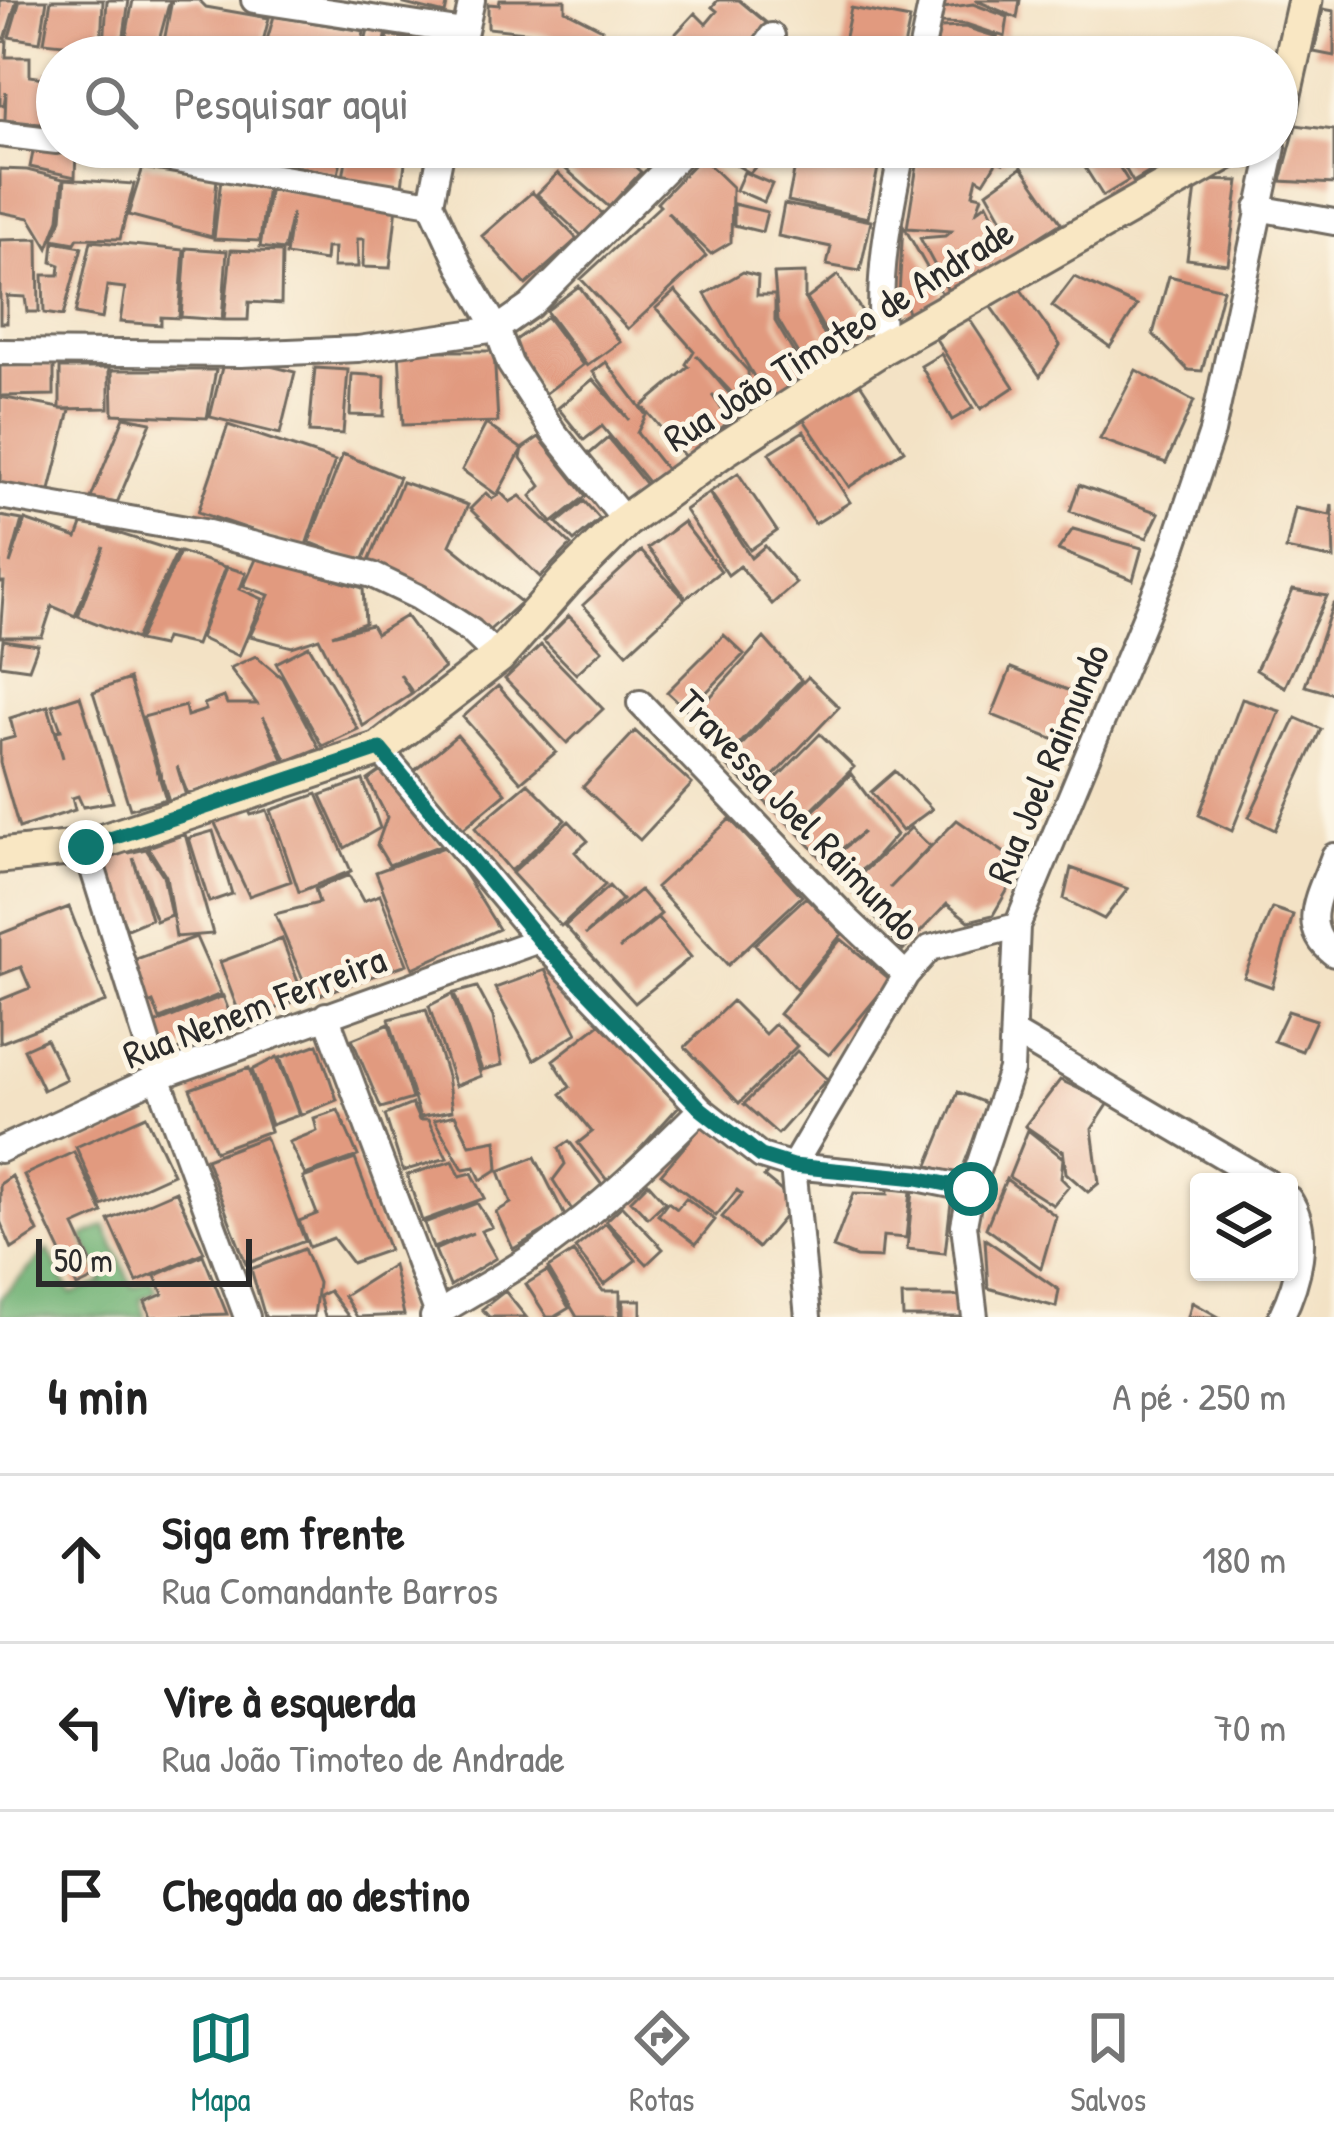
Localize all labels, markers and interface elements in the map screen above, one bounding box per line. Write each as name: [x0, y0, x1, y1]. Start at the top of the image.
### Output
search box: [36, 36, 1298, 168]
icon: search: [78, 69, 144, 135]
text: Pesquisar aqui: [174, 72, 409, 133]
street label: Rua João Timoteo de Andrade: [653, 205, 1023, 463]
street label: Rua Joel Raimundo: [973, 635, 1121, 891]
street label: Travessa Joel Raimundo: [665, 676, 933, 952]
route end: [59, 820, 113, 874]
street label: Rua Nenem Ferreira: [115, 932, 393, 1080]
route start: [944, 1162, 998, 1216]
map controls: [1190, 1173, 1298, 1281]
button: layers: [1190, 1173, 1298, 1281]
scale bar: [36, 1233, 252, 1286]
text: 50 m: [54, 1238, 113, 1282]
text: 4 min: [48, 1361, 148, 1430]
text: A pé · 250 m: [1112, 1369, 1286, 1422]
text: Siga em frente: [162, 1502, 405, 1563]
icon: ahead: [48, 1526, 114, 1592]
text: 180 m: [1202, 1532, 1286, 1585]
text: Rua Comandante Barros: [162, 1563, 498, 1616]
text: Vire à esquerda: [162, 1670, 415, 1731]
icon: left: [48, 1694, 114, 1760]
text: 70 m: [1214, 1700, 1286, 1753]
text: Rua João Timoteo de Andrade: [162, 1731, 565, 1784]
icon: arrive: [48, 1862, 114, 1928]
text: Chegada ao destino: [162, 1864, 470, 1925]
tab: Mapa: [188, 2005, 254, 2121]
tab: Rotas: [629, 2005, 695, 2121]
tab: Salvos: [1070, 2005, 1146, 2121]

